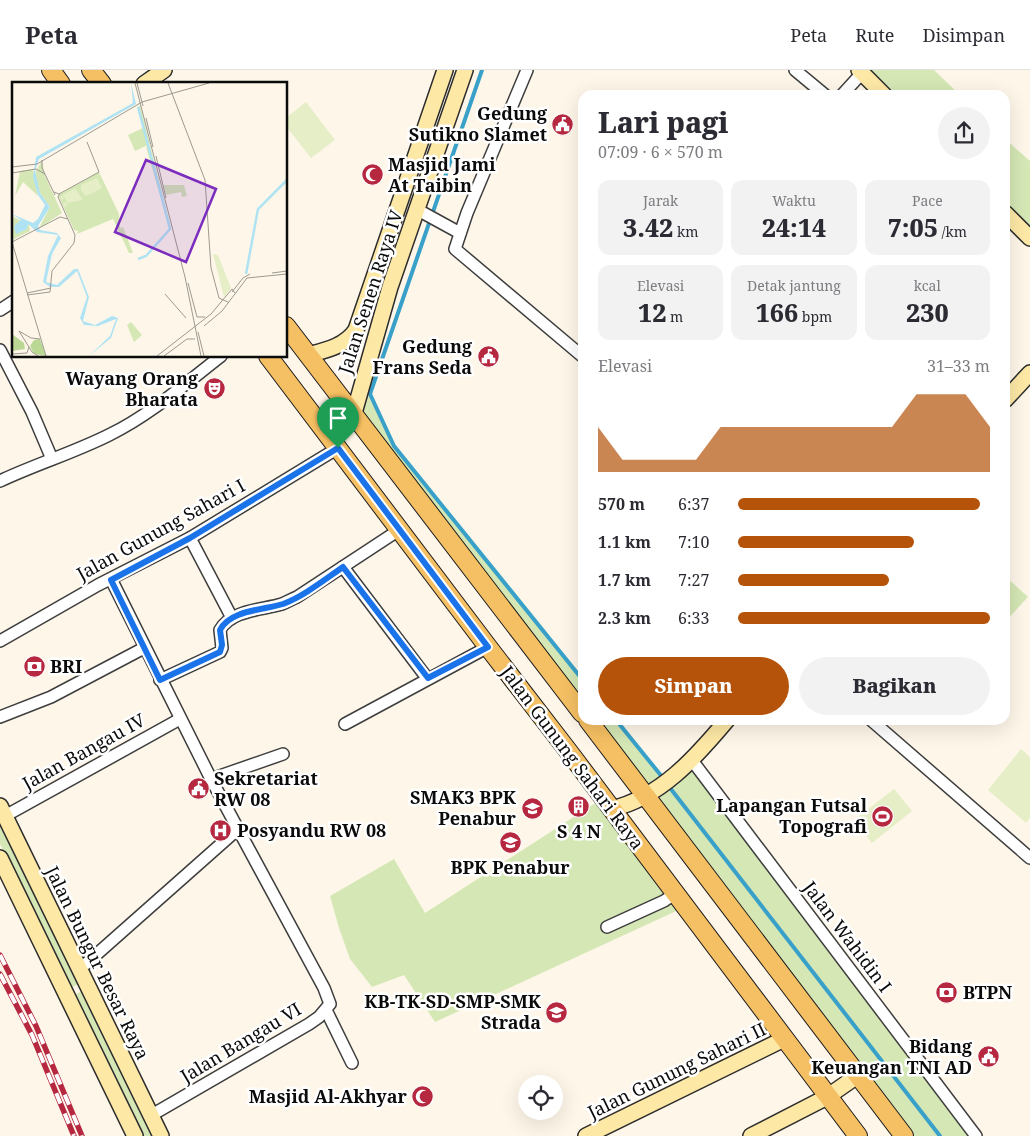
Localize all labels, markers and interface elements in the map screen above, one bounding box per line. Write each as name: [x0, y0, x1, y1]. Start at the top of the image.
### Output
text: Peta: [25, 18, 78, 51]
text: Peta: [790, 23, 827, 47]
text: Rute: [855, 23, 894, 47]
text: Disimpan: [922, 23, 1005, 47]
inset map: [12, 82, 288, 358]
place label: Gedung Sutikno Slamet: [409, 101, 548, 146]
text: Lari pagi: [598, 103, 728, 141]
button: share: [938, 107, 990, 159]
public building icon: Gedung Sutikno Slamet: [551, 112, 575, 136]
text: 07:09 · 6 × 570 m: [598, 141, 723, 163]
place label: Masjid Jami At Taibin: [388, 152, 496, 197]
mosque icon: Masjid Jami At Taibin: [360, 163, 384, 187]
text: Jarak: [643, 191, 678, 210]
text: Waktu: [772, 191, 816, 210]
text: Pace: [912, 191, 943, 210]
street label: Jalan Senen Raya IV: [332, 206, 408, 378]
text: 3.42: [623, 210, 673, 244]
text: 24:14: [762, 210, 826, 244]
text: 7:05: [888, 210, 938, 244]
text: km: [673, 222, 698, 241]
text: /km: [938, 222, 967, 241]
text: Elevasi: [637, 276, 684, 295]
text: Detak jantung: [747, 276, 841, 295]
text: kcal: [914, 276, 941, 295]
text: 12: [638, 295, 666, 329]
text: 166: [756, 295, 798, 329]
text: 230: [906, 295, 949, 329]
text: m: [666, 307, 683, 326]
text: bpm: [798, 307, 832, 326]
place label: Gedung Frans Seda: [372, 334, 473, 379]
public building icon: Gedung Frans Seda: [476, 345, 500, 369]
text: Elevasi: [598, 355, 652, 377]
text: 31–33 m: [927, 355, 990, 377]
place label: Wayang Orang Bharata: [65, 366, 199, 411]
theatre icon: Wayang Orang Bharata: [202, 377, 226, 401]
pin: [317, 397, 359, 448]
icon: arrive: [324, 404, 352, 432]
street label: Jalan Gunung Sahari I: [71, 473, 249, 586]
text: 570 m: [598, 493, 645, 515]
text: 6:37: [678, 493, 709, 515]
text: 1.1 km: [598, 531, 651, 553]
text: 7:10: [678, 531, 709, 553]
text: 1.7 km: [598, 569, 651, 591]
text: 7:27: [678, 569, 709, 591]
text: 2.3 km: [598, 607, 651, 629]
text: 6:33: [678, 607, 709, 629]
place label: BRI: [50, 654, 82, 678]
bank icon: BRI: [22, 655, 46, 679]
button: Simpan: [598, 657, 789, 715]
button: Bagikan: [799, 657, 990, 715]
street label: Jalan Gunung Sahari Raya: [495, 660, 650, 854]
street label: Jalan Bangau IV: [17, 707, 150, 795]
place label: Sekretariat RW 08: [214, 766, 318, 811]
public building icon: Sekretariat RW 08: [186, 777, 210, 801]
place label: SMAK3 BPK Penabur: [410, 785, 517, 830]
place label: Lapangan Futsal Topografi: [716, 793, 868, 838]
building icon: S 4 N: [567, 795, 591, 819]
school or university icon: SMAK3 BPK Penabur: [520, 796, 544, 820]
sports icon: Lapangan Futsal Topografi: [871, 804, 895, 828]
place label: Posyandu RW 08: [237, 818, 386, 842]
hospital icon: Posyandu RW 08: [209, 819, 233, 843]
place label: S 4 N: [557, 819, 601, 843]
school or university icon: BPK Penabur: [498, 831, 522, 855]
place label: BPK Penabur: [450, 855, 570, 879]
street label: Jalan Bungur Besar Raya: [40, 861, 155, 1063]
street label: Jalan Wahidin I: [798, 875, 897, 997]
place label: BTPN: [963, 980, 1012, 1004]
bank icon: BTPN: [935, 981, 959, 1005]
place label: KB-TK-SD-SMP-SMK Strada: [364, 989, 542, 1034]
street label: Jalan Bangau VI: [175, 997, 305, 1088]
school or university icon: KB-TK-SD-SMP-SMK Strada: [545, 1000, 569, 1024]
street label: Jalan Gunung Sahari II: [583, 1016, 770, 1124]
place label: Bidang Keuangan TNI AD: [811, 1034, 973, 1079]
public building icon: Bidang Keuangan TNI AD: [976, 1045, 1000, 1069]
map controls: [518, 1075, 563, 1120]
button: locate: [518, 1075, 563, 1120]
place label: Masjid Al-Akhyar: [249, 1084, 408, 1108]
mosque icon: Masjid Al-Akhyar: [411, 1085, 435, 1109]

